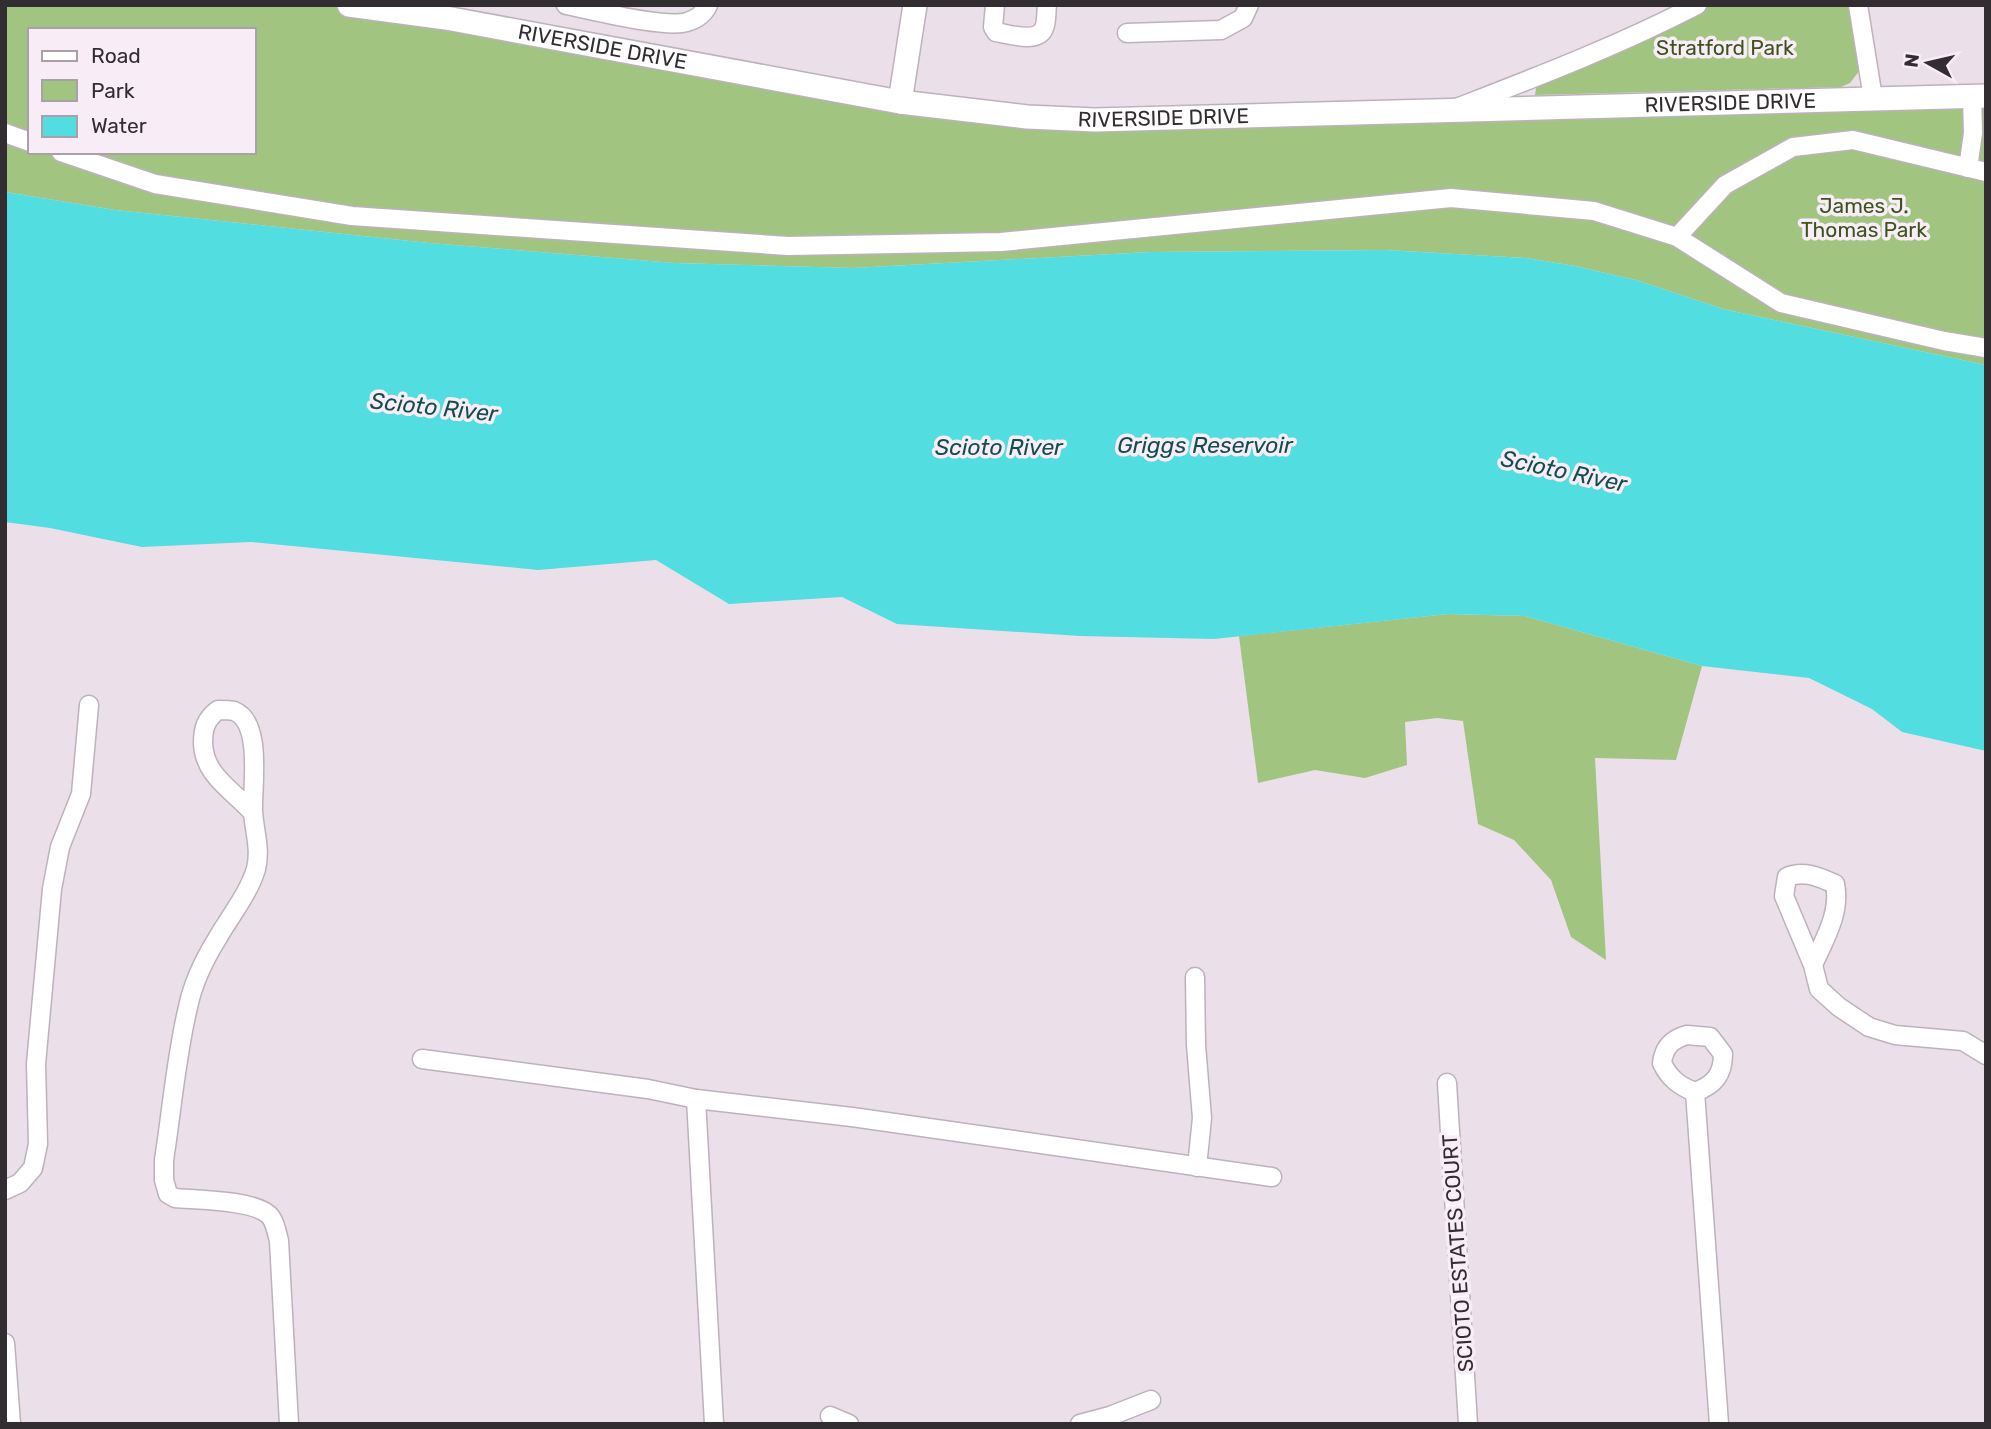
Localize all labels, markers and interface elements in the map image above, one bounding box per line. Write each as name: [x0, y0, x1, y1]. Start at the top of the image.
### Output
street label: RIVERSIDE DRIVE: [516, 19, 689, 74]
legend: [28, 28, 256, 154]
north arrow: [1893, 28, 1963, 98]
park label: Stratford Park: [1656, 35, 1794, 60]
text: Road: [91, 43, 141, 68]
text: N: [1899, 52, 1924, 69]
text: Park: [91, 78, 135, 103]
street label: RIVERSIDE DRIVE: [1644, 88, 1816, 117]
street label: RIVERSIDE DRIVE: [1077, 103, 1249, 132]
text: Water: [91, 113, 147, 138]
park label: James J. Thomas Park: [1801, 193, 1927, 242]
water label: Scioto River: [369, 386, 500, 428]
water label: Griggs Reservoir: [1117, 431, 1294, 459]
water label: Scioto River: [935, 433, 1064, 461]
water label: Scioto River: [1499, 444, 1631, 498]
street label: SCIOTO ESTATES COURT: [1437, 1133, 1478, 1373]

